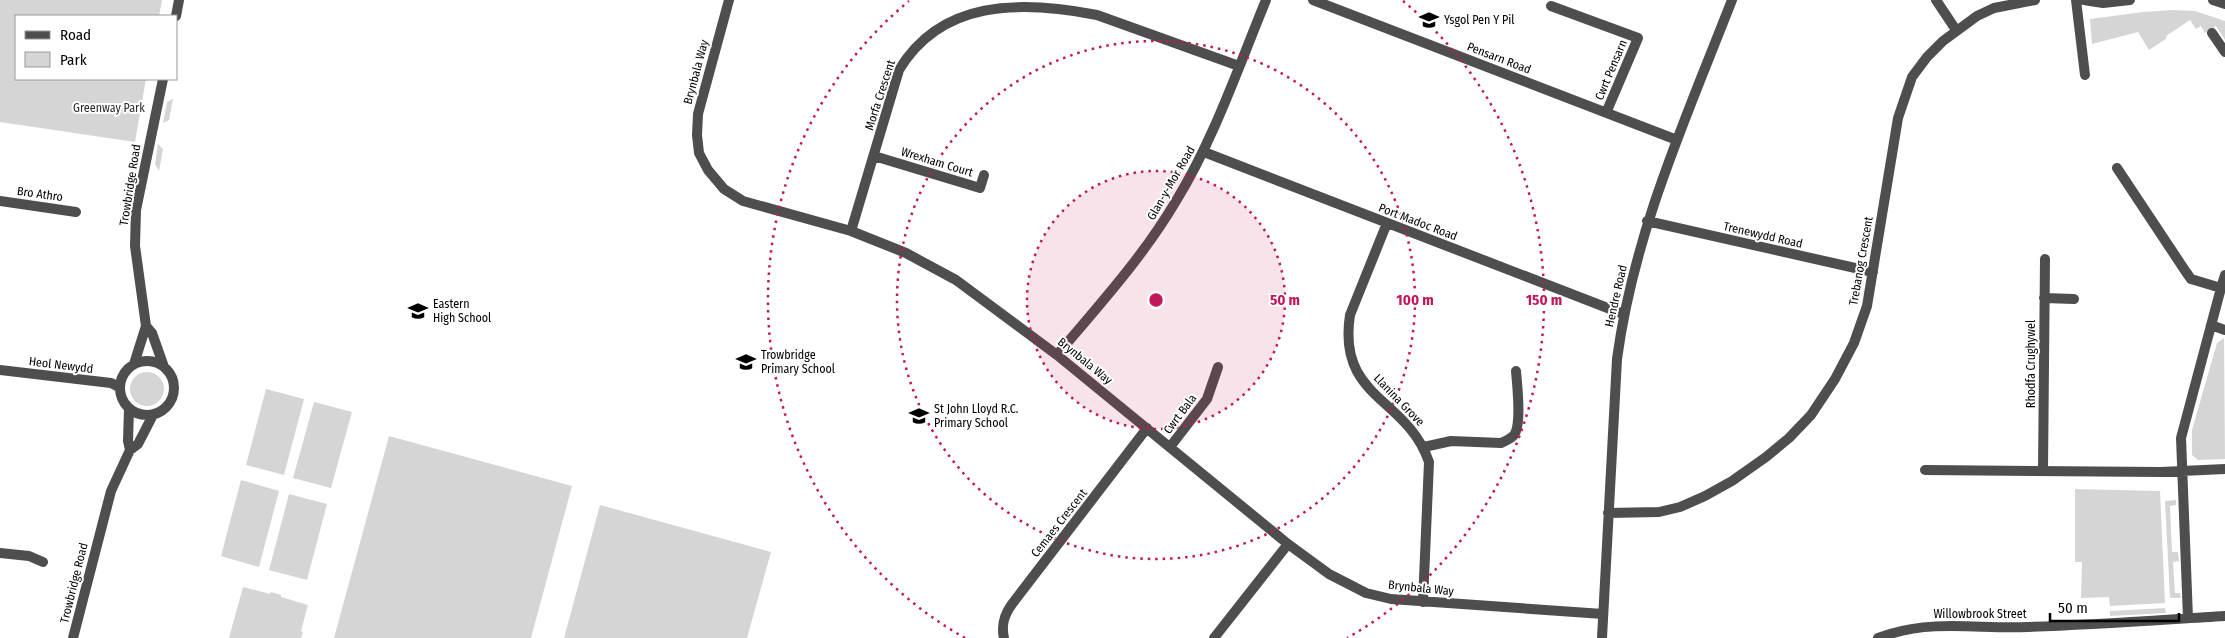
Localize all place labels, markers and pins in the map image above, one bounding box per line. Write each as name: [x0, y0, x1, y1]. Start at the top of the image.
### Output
school or university icon: Ysgol Pen Y Pil: [1418, 9, 1440, 31]
place label: Ysgol Pen Y Pil: [1444, 13, 1514, 27]
centre of rings: [1147, 291, 1165, 309]
place label: Eastern High School: [433, 297, 491, 325]
school or university icon: Eastern High School: [407, 300, 429, 322]
place label: Trowbridge Primary School: [761, 348, 835, 376]
school or university icon: Trowbridge Primary School: [735, 351, 757, 373]
place label: St John Lloyd R.C. Primary School: [934, 402, 1019, 430]
school or university icon: St John Lloyd R.C. Primary School: [908, 405, 930, 427]

